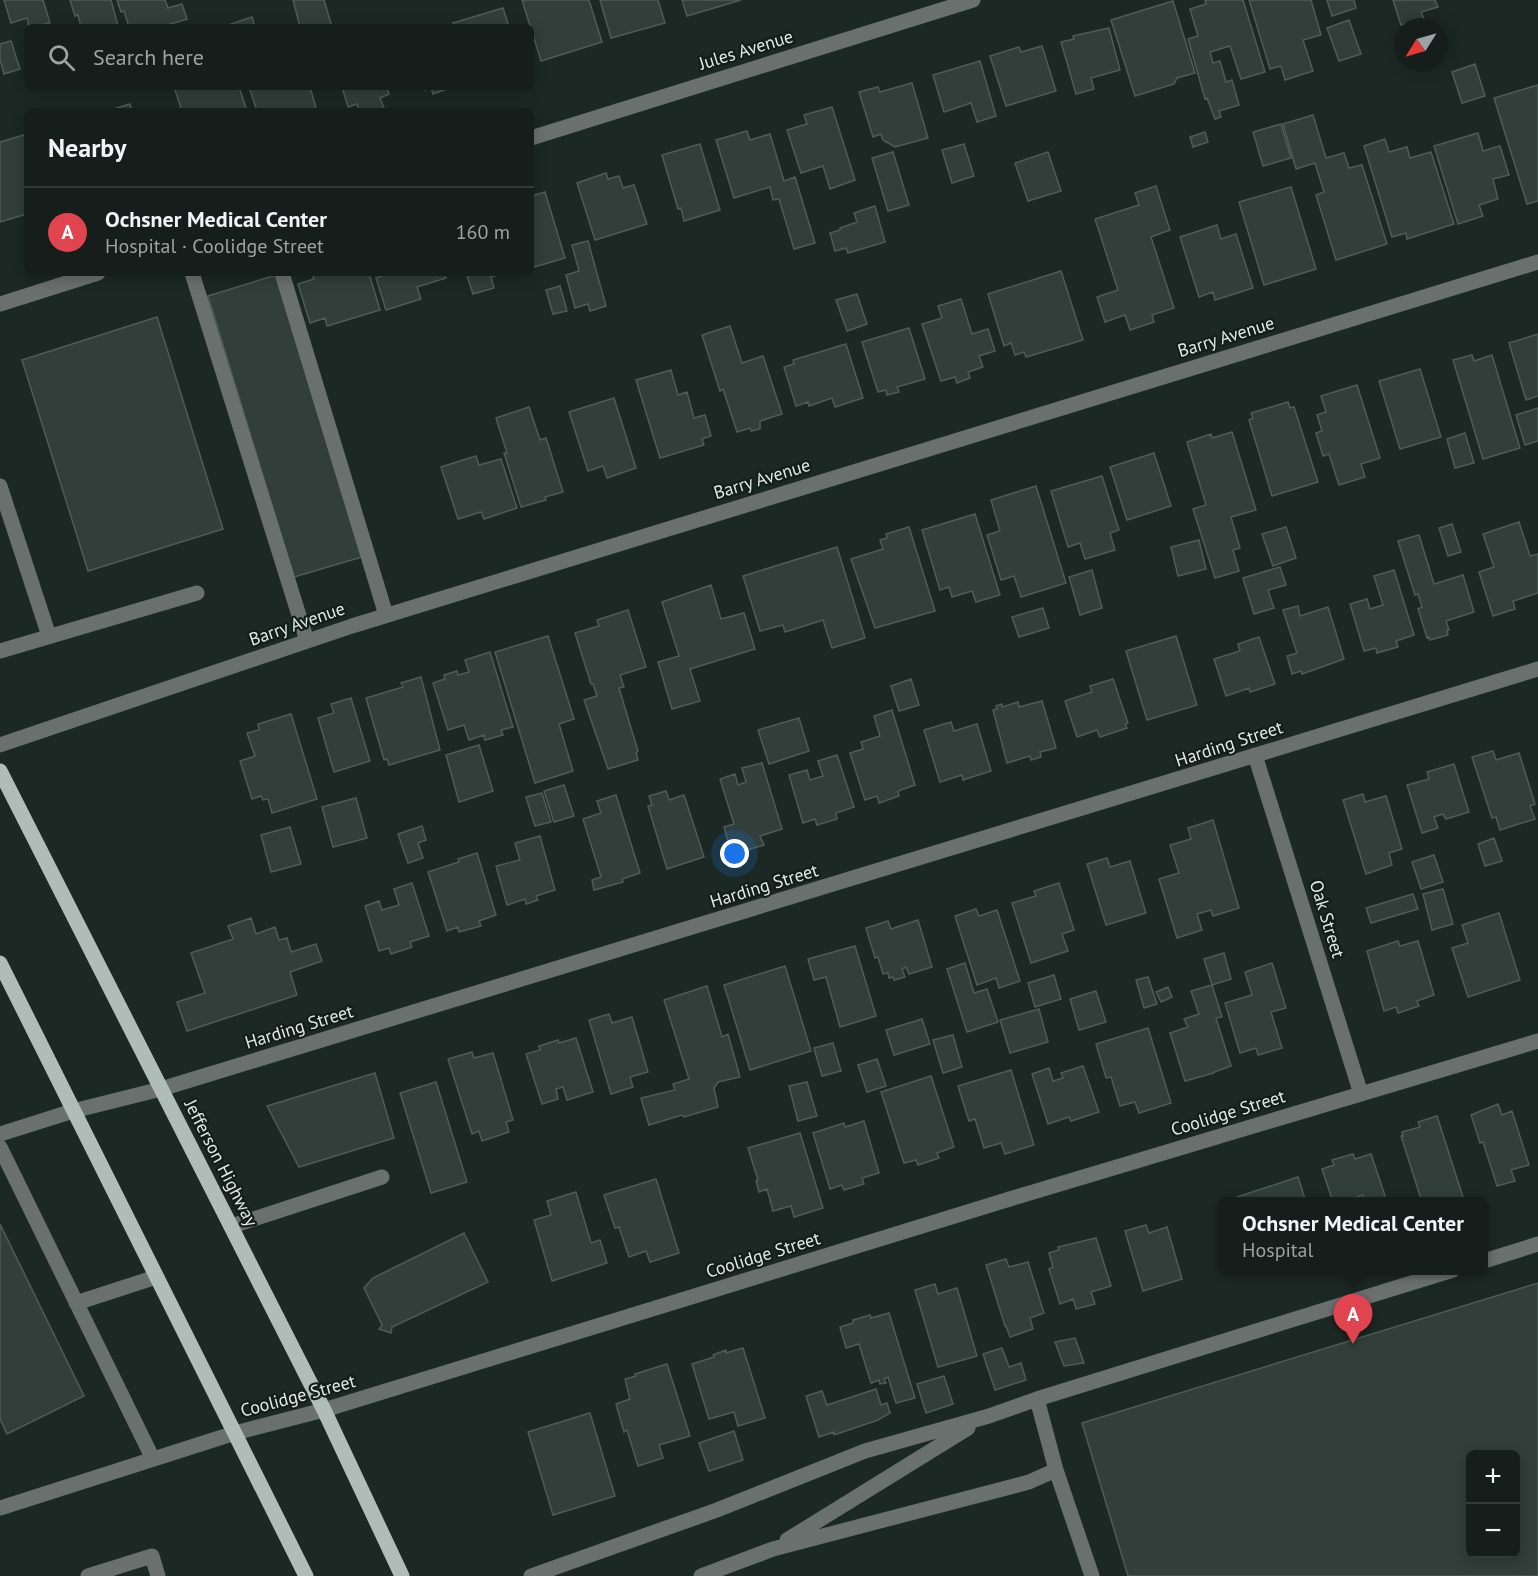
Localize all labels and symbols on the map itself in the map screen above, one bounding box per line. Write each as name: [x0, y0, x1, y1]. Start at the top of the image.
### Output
north arrow: [1394, 18, 1448, 72]
street label: Jules Avenue: [695, 24, 796, 75]
street label: Barry Avenue: [1175, 311, 1277, 362]
street label: Barry Avenue: [711, 453, 813, 504]
street label: Barry Avenue: [246, 596, 348, 651]
street label: Harding Street: [1172, 715, 1286, 772]
your location: [720, 839, 749, 868]
street label: Harding Street: [707, 858, 821, 913]
street label: Oak Street: [1305, 877, 1350, 961]
street label: Harding Street: [242, 999, 356, 1054]
street label: Coolidge Street: [1168, 1084, 1288, 1141]
street label: Jefferson Highway: [179, 1094, 264, 1231]
street label: Coolidge Street: [703, 1226, 823, 1283]
pin: A: [1334, 1294, 1372, 1344]
street label: Coolidge Street: [238, 1369, 358, 1422]

